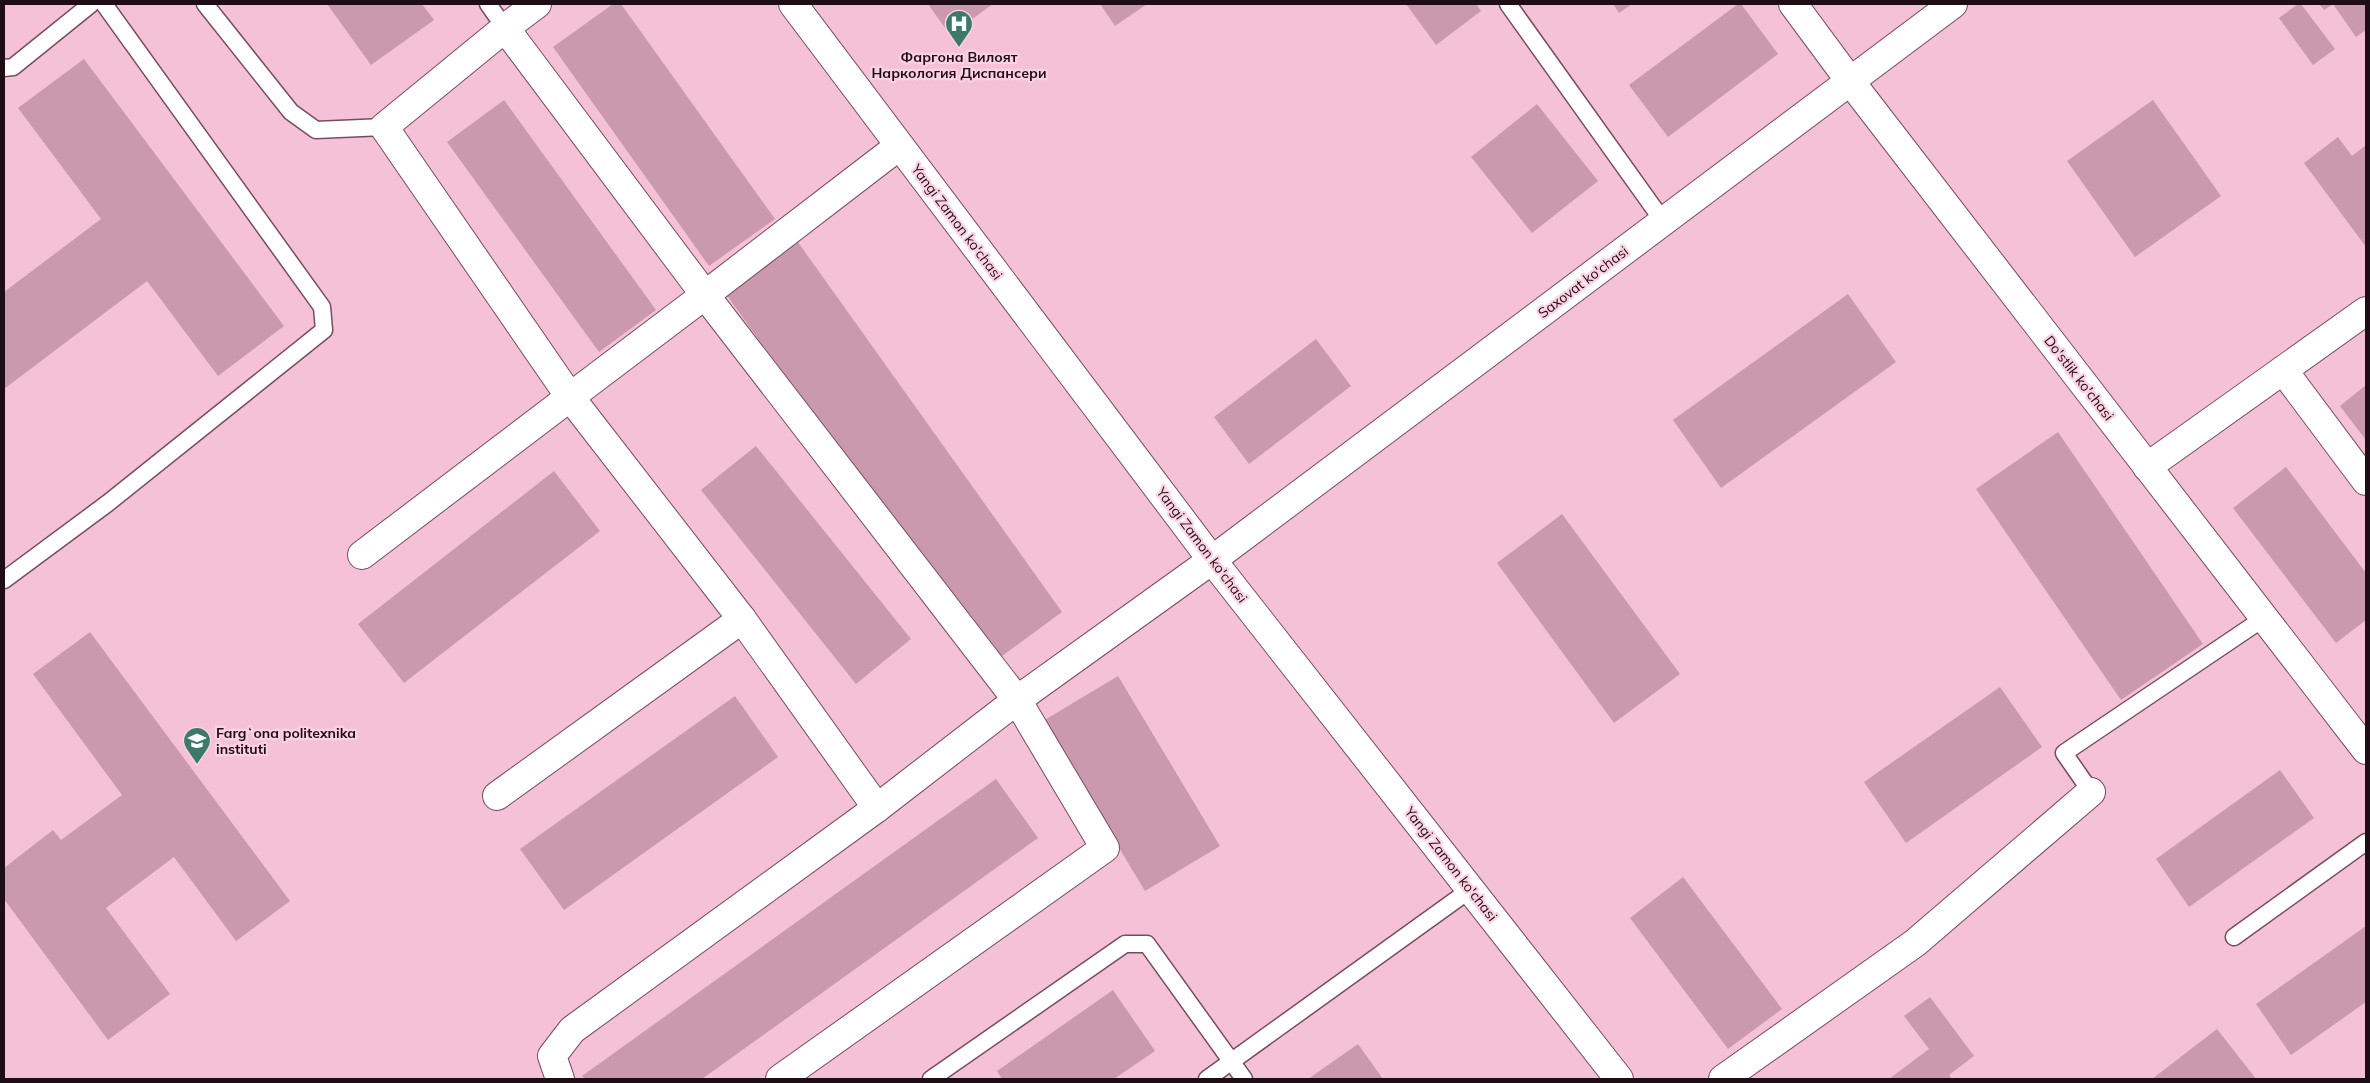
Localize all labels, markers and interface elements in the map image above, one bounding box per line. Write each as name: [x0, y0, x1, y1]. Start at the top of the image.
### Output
hospital icon: Фаргона Вилоят Наркология Диспансери: [944, 9, 974, 48]
place label: Фаргона Вилоят Наркология Диспансери: [872, 48, 1047, 82]
street label: Yangi Zamon ko'chasi: [907, 160, 1006, 283]
street label: Saxovat ko'chasi: [1534, 242, 1632, 322]
street label: Do'stlik ko'chasi: [2040, 332, 2118, 424]
street label: Yangi Zamon ko'chasi: [1152, 483, 1251, 606]
place label: Fargʻona politexnika instituti: [216, 724, 356, 758]
school or university icon: Fargʻona politexnika instituti: [182, 726, 212, 765]
street label: Yangi Zamon ko'chasi: [1400, 802, 1501, 925]

